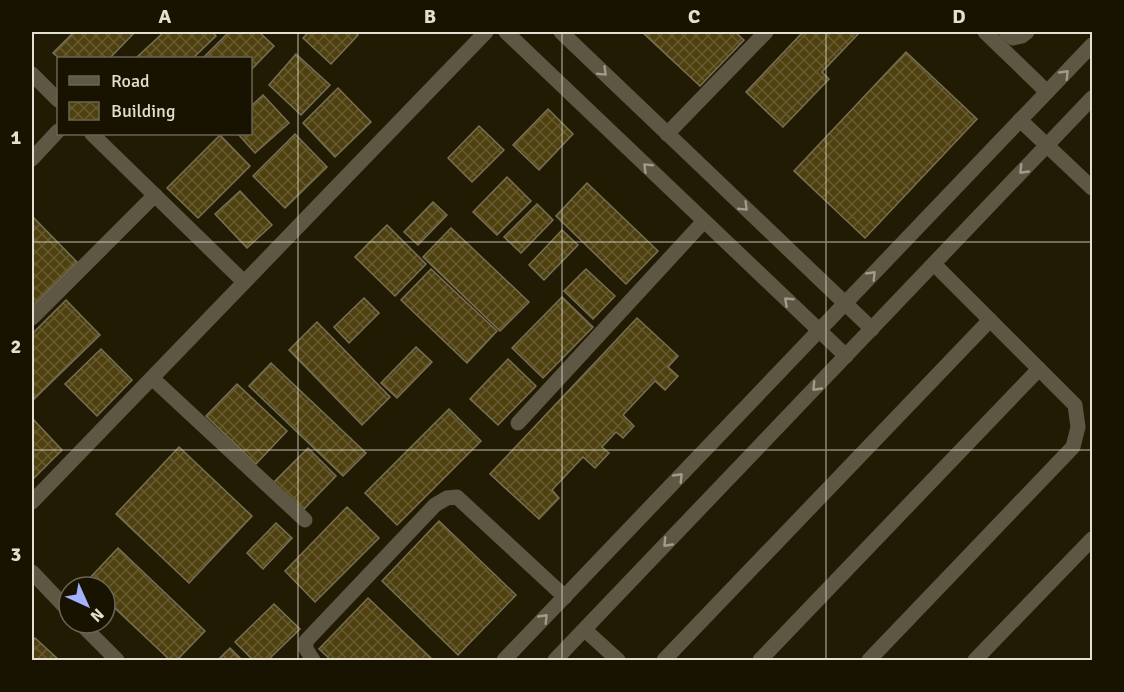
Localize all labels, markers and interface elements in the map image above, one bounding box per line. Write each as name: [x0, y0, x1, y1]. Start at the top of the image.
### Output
text: A: [159, 4, 172, 29]
text: B: [424, 4, 436, 29]
text: C: [688, 4, 700, 29]
text: D: [952, 4, 966, 29]
legend: [57, 57, 252, 135]
one-way arrow: [597, 65, 607, 76]
text: Road: [111, 70, 150, 92]
one-way arrow: [1057, 70, 1068, 81]
text: Building: [111, 100, 175, 122]
text: 1: [11, 125, 22, 150]
one-way arrow: [643, 163, 654, 174]
one-way arrow: [1019, 164, 1030, 174]
one-way arrow: [737, 200, 748, 211]
one-way arrow: [865, 272, 876, 282]
one-way arrow: [785, 297, 795, 308]
text: 2: [11, 334, 21, 359]
one-way arrow: [812, 381, 823, 391]
one-way arrow: [672, 474, 683, 484]
one-way arrow: [663, 536, 674, 547]
text: 3: [11, 542, 21, 567]
north arrow: [57, 575, 117, 635]
text: N: [86, 604, 108, 626]
one-way arrow: [537, 615, 548, 626]

